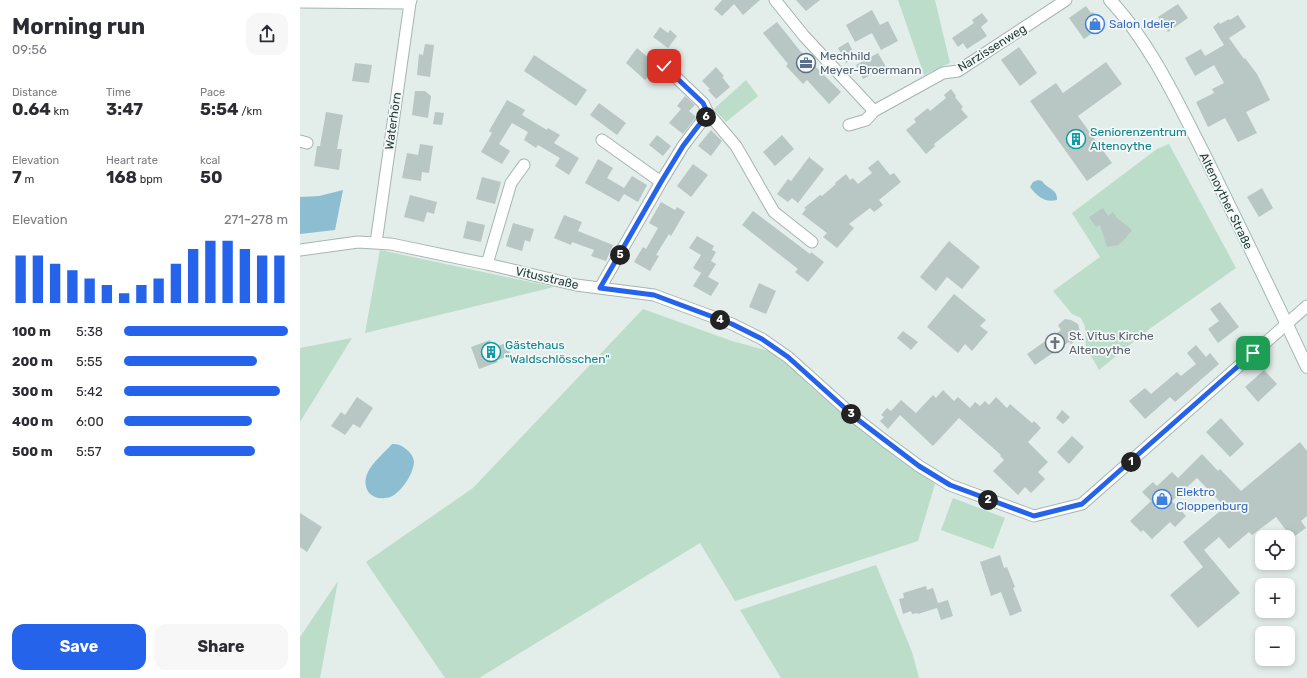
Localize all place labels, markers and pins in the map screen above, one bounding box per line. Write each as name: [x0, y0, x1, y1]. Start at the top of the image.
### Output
shop icon: Salon Ideler: [1084, 13, 1106, 35]
place label: Salon Ideler: [1109, 17, 1175, 31]
pin: [647, 49, 681, 83]
place label: Mechhild Meyer-Broermann: [820, 49, 921, 77]
office icon: Mechhild Meyer-Broermann: [795, 52, 817, 74]
pin: 6: [696, 107, 716, 127]
place label: Seniorenzentrum Altenoythe: [1090, 125, 1187, 153]
building icon: Seniorenzentrum Altenoythe: [1065, 128, 1087, 150]
pin: 5: [610, 245, 630, 265]
pin: 4: [710, 310, 730, 330]
place label: St. Vitus Kirche Altenoythe: [1069, 329, 1154, 357]
church icon: St. Vitus Kirche Altenoythe: [1044, 332, 1066, 354]
pin: [1236, 336, 1270, 370]
place label: Gästehaus "Waldschlösschen": [505, 338, 610, 366]
building icon: Gästehaus "Waldschlösschen": [480, 341, 502, 363]
pin: 3: [841, 404, 861, 424]
pin: 1: [1121, 452, 1141, 472]
place label: Elektro Cloppenburg: [1176, 485, 1248, 513]
shop icon: Elektro Cloppenburg: [1151, 488, 1173, 510]
pin: 2: [978, 490, 998, 510]

